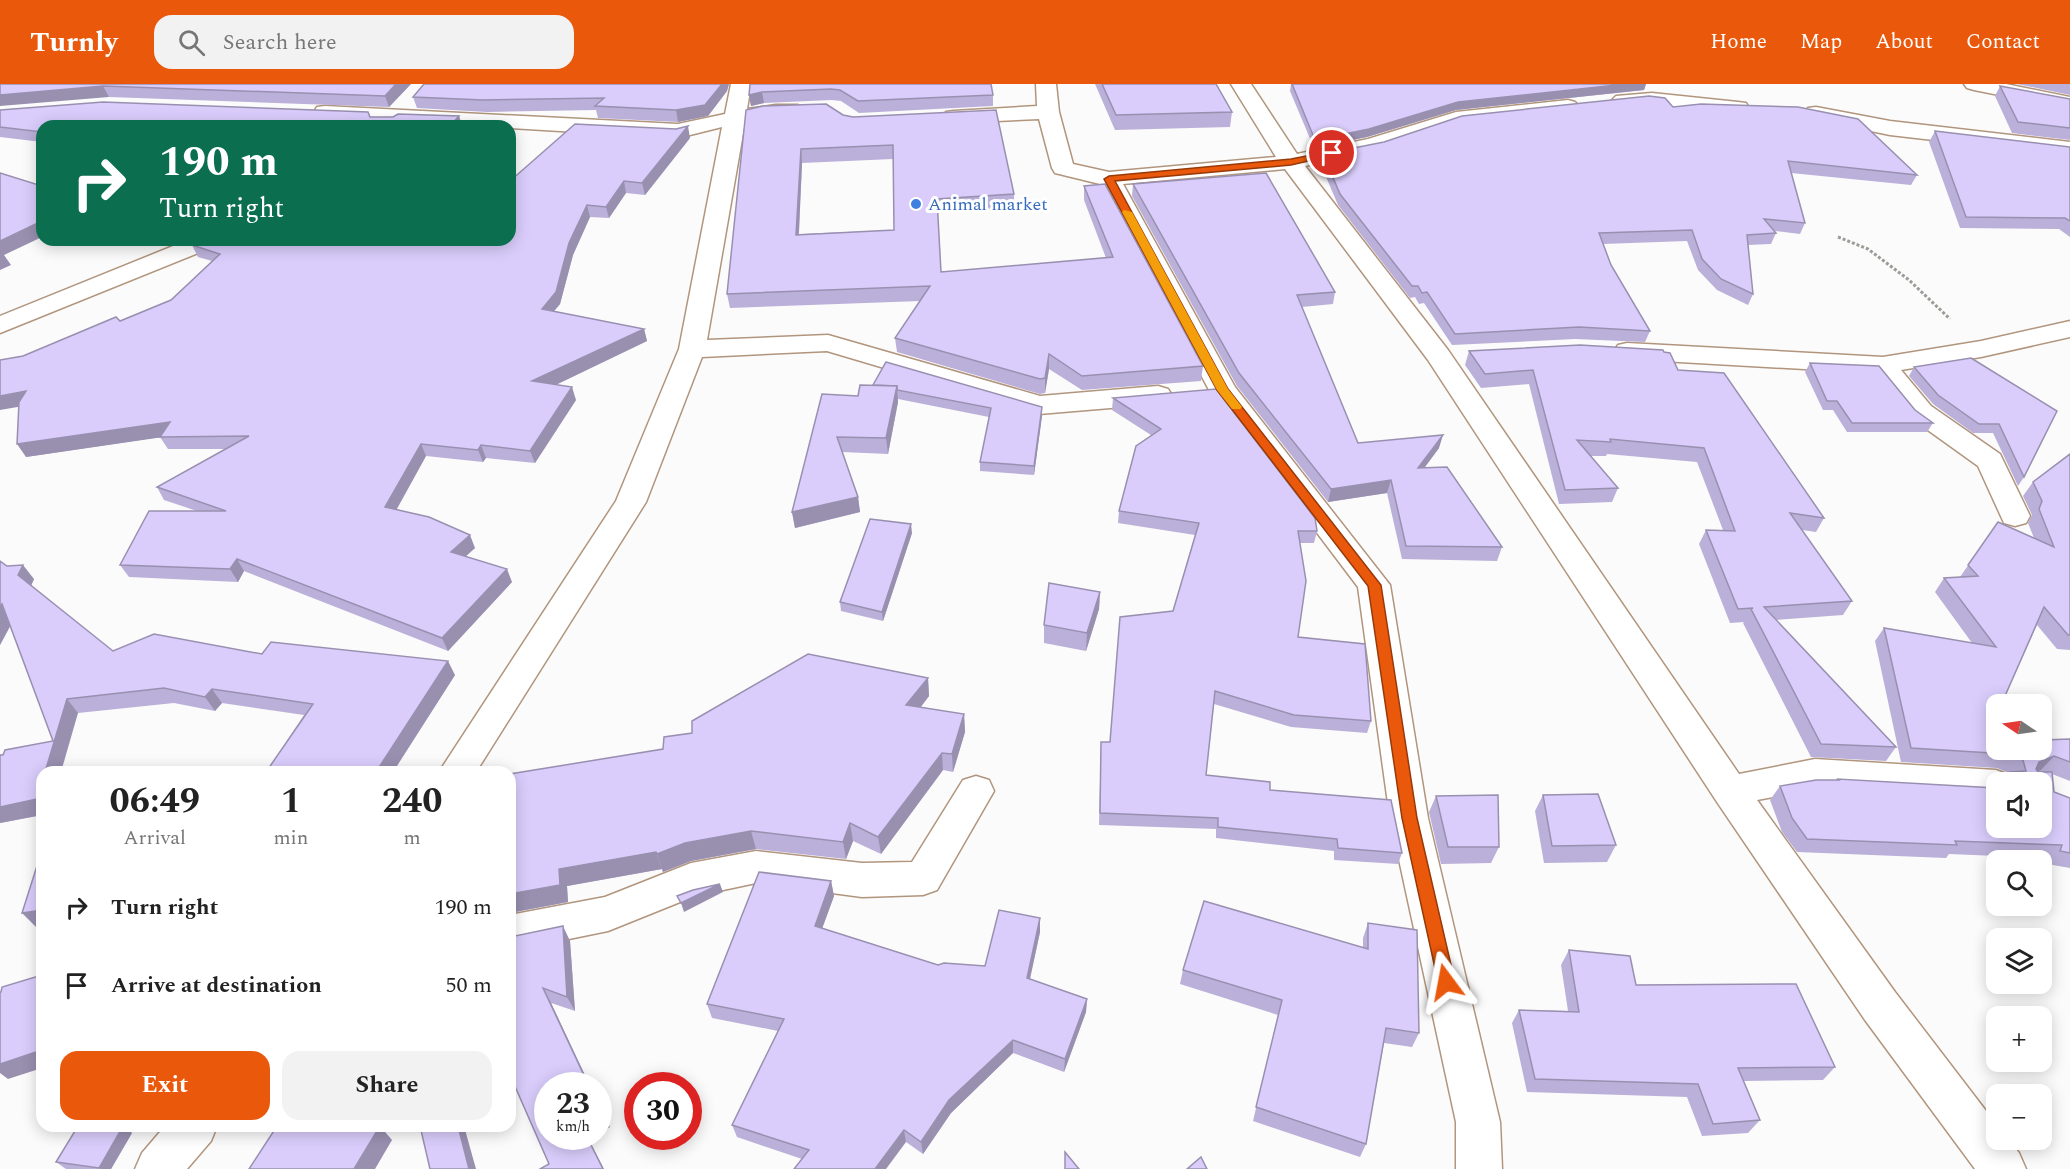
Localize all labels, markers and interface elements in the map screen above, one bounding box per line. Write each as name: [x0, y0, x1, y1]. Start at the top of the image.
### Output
search box: [154, 15, 574, 69]
text: Turnly: [30, 21, 118, 64]
icon: search: [175, 26, 208, 59]
text: Search here: [223, 26, 337, 59]
text: Home: [1710, 26, 1767, 58]
text: Map: [1800, 26, 1842, 58]
text: About: [1875, 26, 1933, 58]
text: Contact: [1966, 26, 2040, 58]
pin: [1306, 127, 1357, 178]
text: 190 m: [159, 131, 278, 194]
icon: arrive: [1315, 136, 1348, 169]
icon: right: [60, 144, 138, 222]
text: Turn right: [159, 188, 284, 230]
place label: Animal market: [928, 191, 1048, 218]
marker: Animal market: [909, 197, 923, 211]
north arrow: [1986, 694, 2052, 760]
map controls: [1986, 694, 2052, 1150]
button: sound: [1986, 772, 2052, 838]
text: 06:49: [109, 774, 200, 829]
text: 1: [281, 774, 301, 829]
text: 240: [382, 774, 442, 829]
text: Arrival: [124, 823, 186, 853]
text: min: [273, 823, 308, 853]
text: m: [404, 823, 421, 853]
button: search: [1986, 850, 2052, 916]
icon: right: [60, 891, 93, 924]
text: Turn right: [111, 891, 218, 924]
text: 190 m: [435, 891, 492, 924]
button: layers: [1986, 928, 2052, 994]
position arrow: [1414, 950, 1478, 1014]
icon: arrive: [60, 969, 93, 1002]
text: Arrive at destination: [111, 969, 322, 1002]
text: 50 m: [446, 969, 492, 1002]
button: +: [1986, 1006, 2052, 1072]
button: Exit: [60, 1051, 270, 1120]
button: Share: [282, 1051, 492, 1120]
speed limit sign: 30: [624, 1072, 702, 1150]
text: 23: [556, 1081, 590, 1127]
button: −: [1986, 1084, 2052, 1150]
text: km/h: [556, 1115, 590, 1138]

